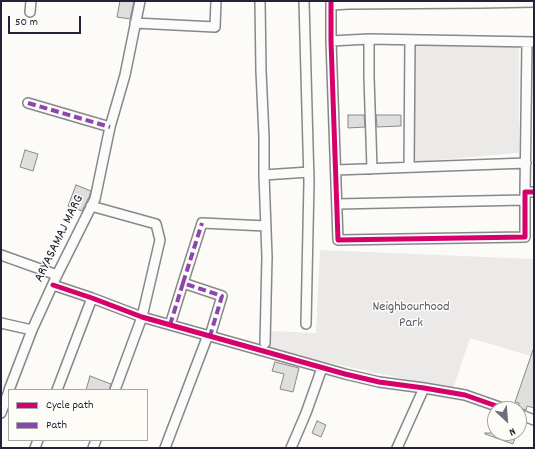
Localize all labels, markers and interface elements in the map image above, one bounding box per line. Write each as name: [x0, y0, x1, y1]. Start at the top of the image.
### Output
scale bar: [10, 8, 83, 34]
text: 50 m: [15, 14, 38, 31]
street label: ARYASAMAJ MARG: [32, 193, 88, 285]
park label: Neighbourhood Park: [372, 300, 450, 332]
legend: [8, 389, 148, 441]
text: Cycle path: [46, 397, 94, 414]
north arrow: [487, 401, 527, 441]
text: Path: [46, 417, 67, 434]
text: N: [506, 423, 518, 439]

